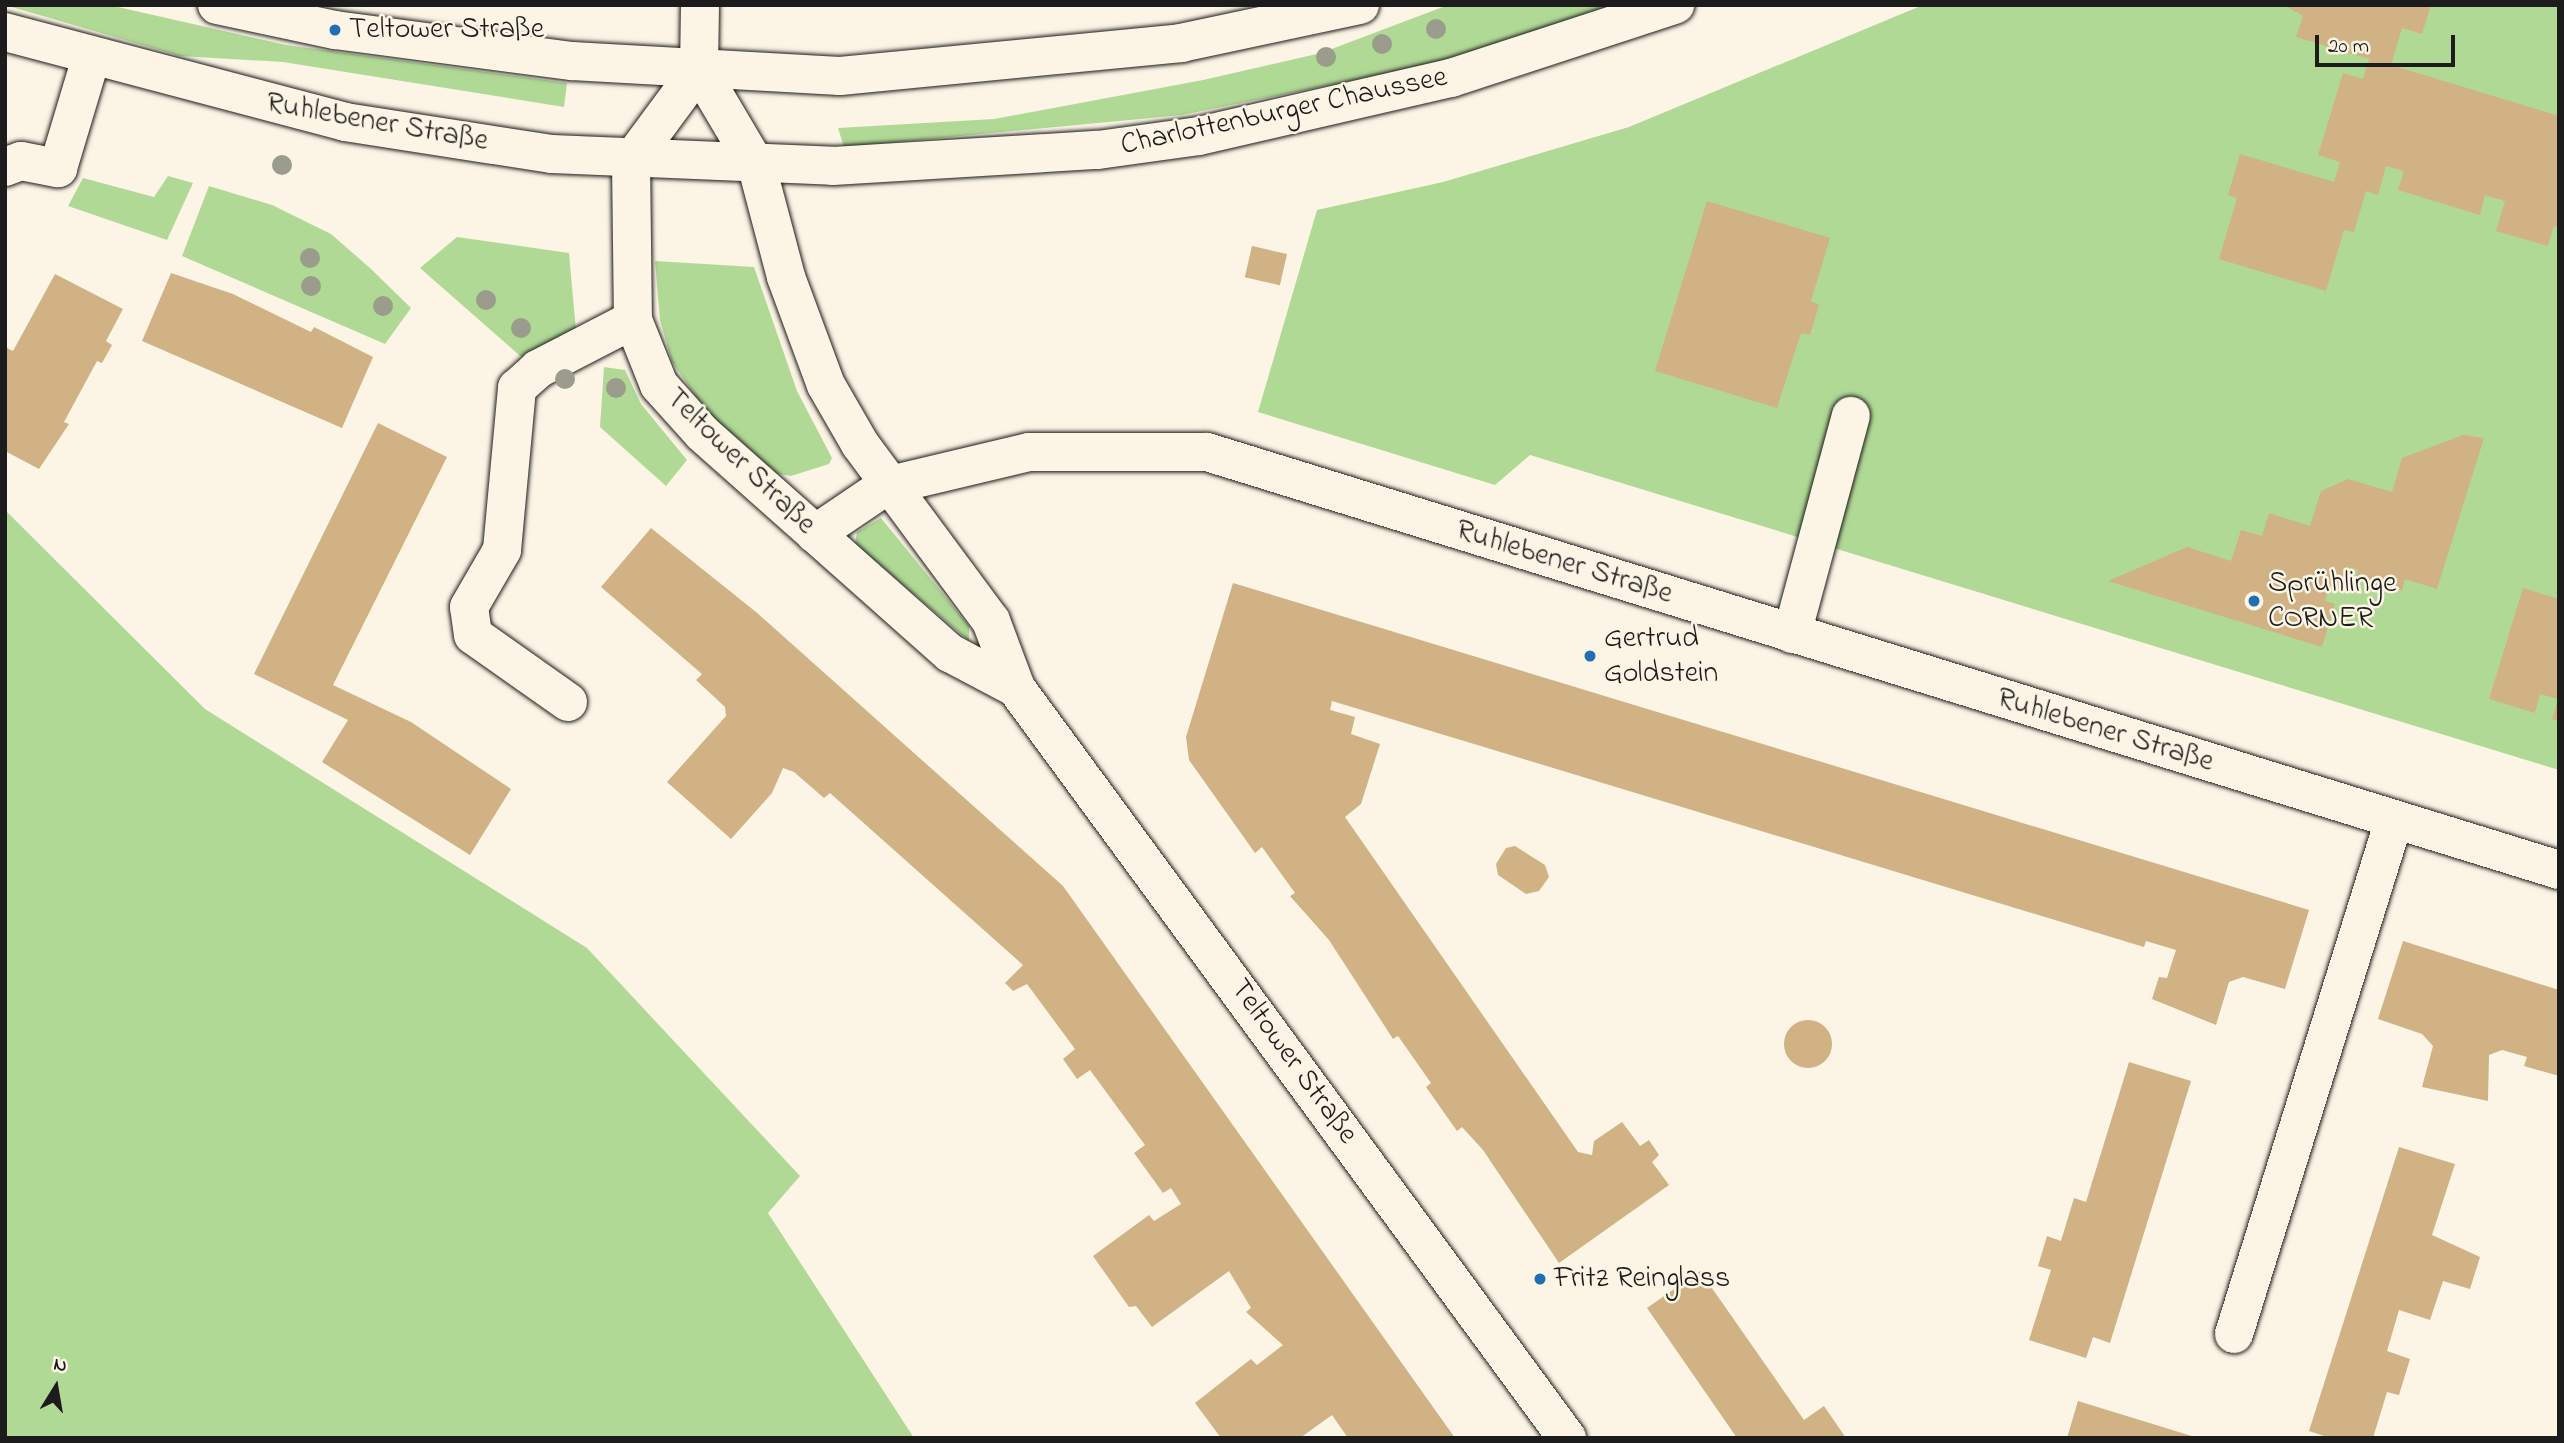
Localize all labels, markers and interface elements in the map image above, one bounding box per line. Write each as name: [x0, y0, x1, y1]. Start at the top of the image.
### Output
place label: Teltower Straße: [349, 12, 544, 48]
scale bar: [2319, 21, 2459, 65]
marker: Teltower Straße: [327, 22, 343, 38]
text: 20 m: [2328, 32, 2369, 62]
street label: Charlottenburger Chaussee: [1118, 60, 1450, 164]
street label: Ruhlebener Straße: [263, 86, 491, 160]
street label: Teltower Straße: [657, 381, 823, 543]
street label: Ruhlebener Straße: [1451, 513, 1677, 613]
place label: Sprühlinge CORNER: [2268, 566, 2396, 636]
marker: Sprühlinge CORNER: [2246, 593, 2262, 609]
place label: Gertrud Goldstein: [1604, 621, 1718, 692]
marker: Gertrud Goldstein: [1582, 648, 1598, 664]
street label: Ruhlebener Straße: [1992, 681, 2218, 781]
street label: Teltower Straße: [1221, 972, 1365, 1152]
place label: Fritz Reinglass: [1554, 1261, 1730, 1297]
marker: Fritz Reinglass: [1532, 1271, 1548, 1287]
text: N: [51, 1351, 69, 1380]
north arrow: [21, 1352, 91, 1422]

